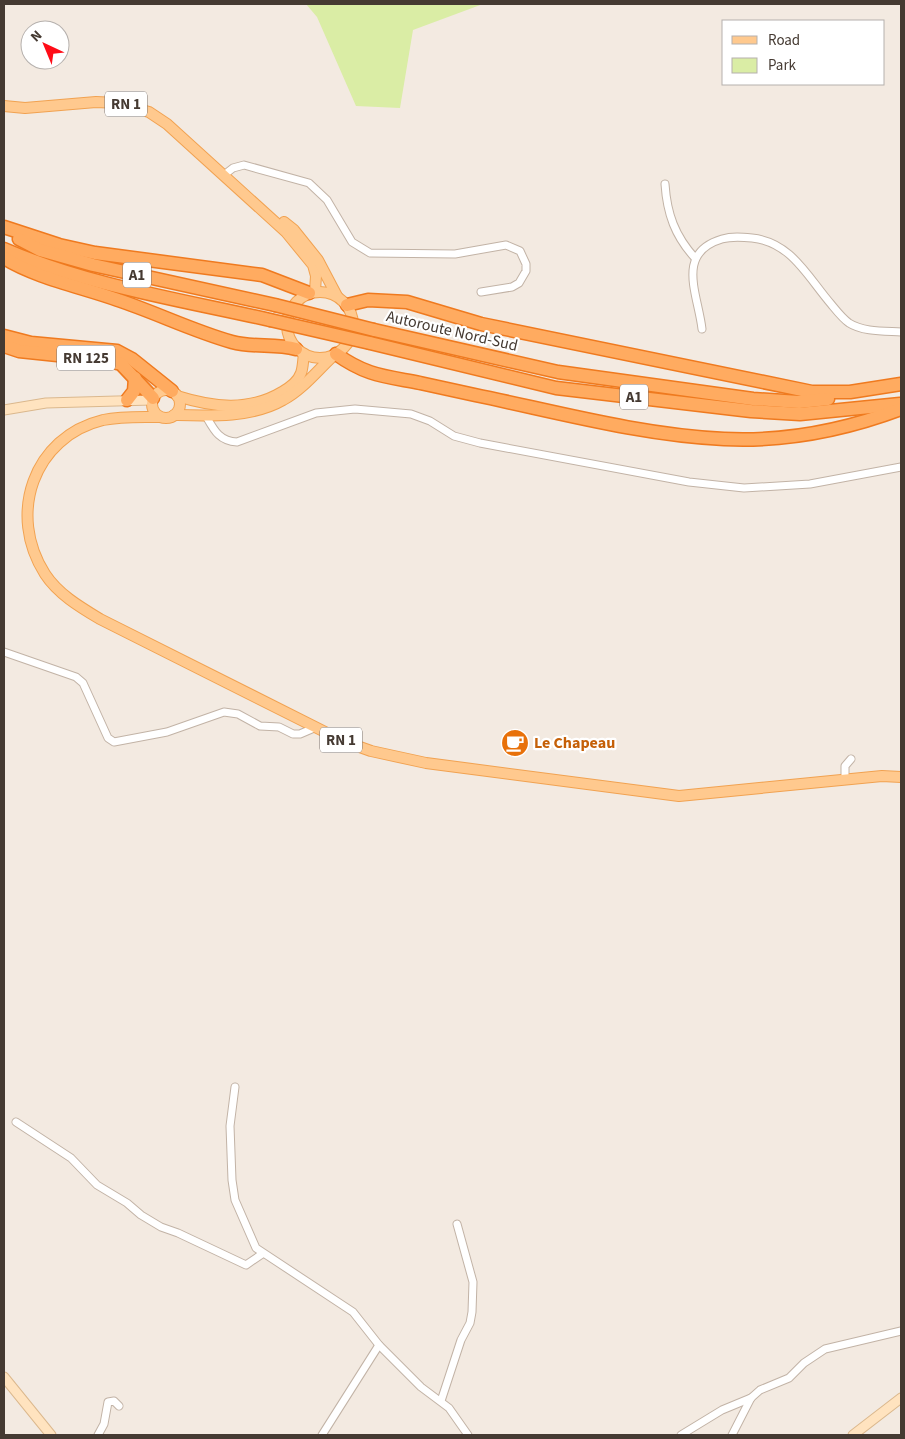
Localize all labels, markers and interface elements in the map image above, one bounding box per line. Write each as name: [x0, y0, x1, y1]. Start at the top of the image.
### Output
north arrow: [20, 20, 70, 70]
legend: [722, 20, 885, 85]
text: N: [26, 26, 47, 47]
text: Road: [768, 30, 800, 51]
text: Park: [768, 55, 797, 76]
road number: RN 1: [105, 92, 147, 116]
road number: A1: [123, 262, 151, 288]
street label: Autoroute Nord-Sud: [384, 305, 520, 357]
road number: RN 125: [57, 346, 115, 370]
road number: A1: [620, 384, 648, 410]
road number: RN 1: [320, 728, 362, 752]
cafe icon: Le Chapeau: [500, 728, 530, 758]
place label: Le Chapeau: [534, 732, 615, 754]

